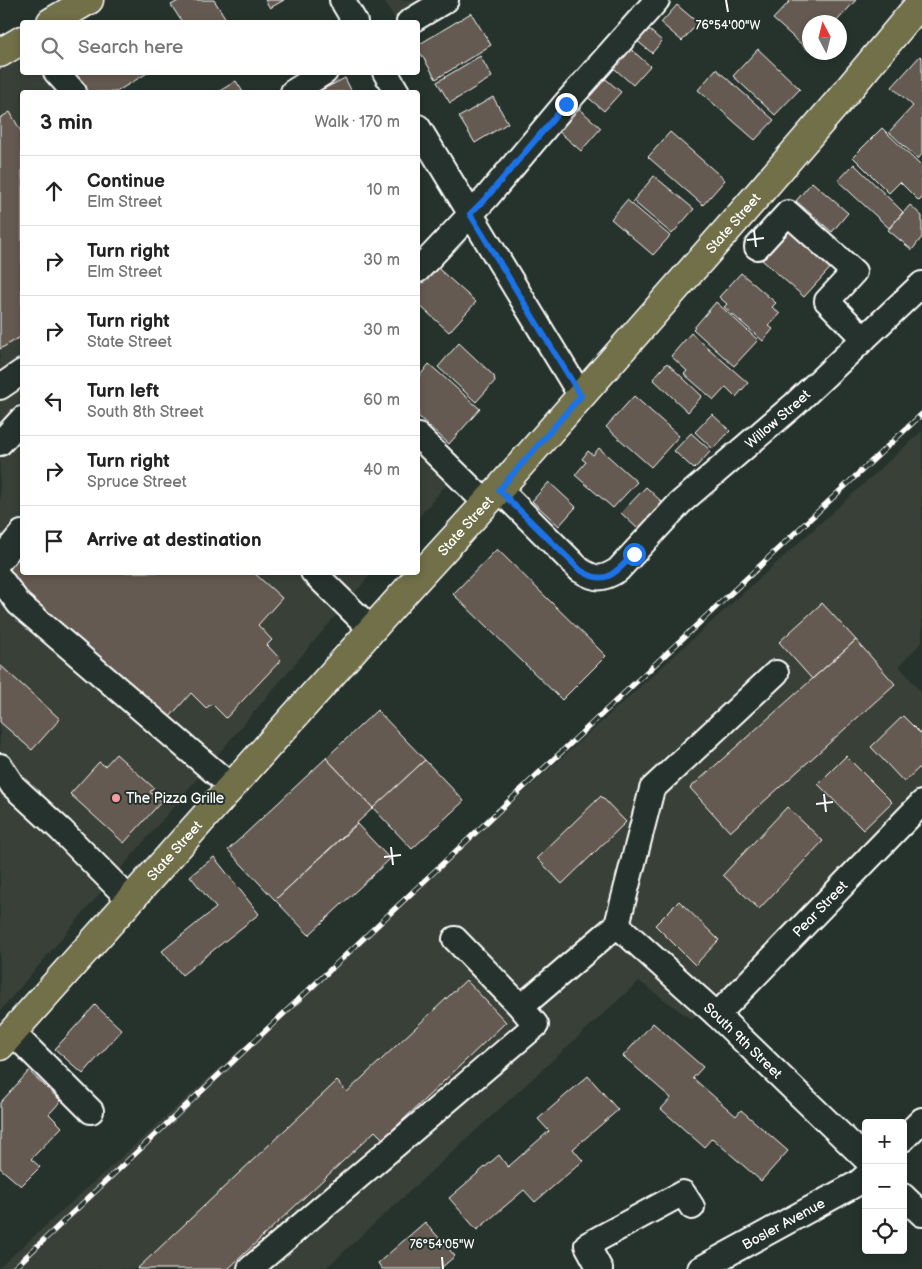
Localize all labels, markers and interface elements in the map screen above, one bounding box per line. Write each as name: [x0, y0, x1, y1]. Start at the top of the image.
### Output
north arrow: [802, 15, 847, 60]
text: 76°54'00"W: [696, 18, 761, 33]
search box: [20, 20, 420, 75]
icon: search: [38, 34, 66, 62]
text: Search here: [78, 36, 183, 59]
route end: [555, 93, 578, 116]
text: 3 min: [40, 110, 93, 135]
text: Walk · 170 m: [314, 113, 400, 132]
text: Continue: [87, 170, 165, 193]
icon: ahead: [40, 177, 68, 205]
text: 10 m: [367, 181, 400, 200]
street label: State Street: [702, 189, 765, 257]
text: Elm Street: [87, 193, 162, 212]
text: Turn right: [87, 240, 170, 263]
icon: right: [40, 247, 68, 275]
text: 30 m: [363, 251, 400, 270]
text: Elm Street: [87, 263, 162, 282]
text: Turn right: [87, 310, 170, 333]
icon: right: [40, 317, 68, 345]
text: 30 m: [363, 321, 400, 340]
text: State Street: [87, 333, 172, 352]
text: Turn left: [87, 380, 159, 403]
street label: Willow Street: [742, 386, 814, 452]
icon: left: [40, 387, 68, 415]
text: 60 m: [363, 391, 400, 410]
text: South 8th Street: [87, 403, 204, 422]
text: Turn right: [87, 450, 170, 473]
icon: right: [40, 457, 68, 485]
text: 40 m: [363, 461, 400, 480]
text: Spruce Street: [87, 473, 187, 492]
street label: State Street: [434, 492, 498, 559]
icon: arrive: [40, 527, 68, 555]
text: Arrive at destination: [87, 529, 262, 552]
route start: [623, 543, 646, 566]
place label: The Pizza Grille: [126, 790, 224, 807]
marker: The Pizza Grille: [110, 792, 122, 804]
street label: State Street: [144, 817, 206, 884]
street label: Pear Street: [789, 877, 852, 941]
street label: South 9th Street: [700, 999, 786, 1083]
map controls: [862, 1119, 907, 1254]
button: +: [862, 1119, 907, 1164]
button: −: [862, 1164, 907, 1209]
street label: Bosler Avenue: [739, 1195, 828, 1253]
button: locate: [862, 1209, 907, 1254]
text: 76°54'05"W: [410, 1237, 474, 1252]

